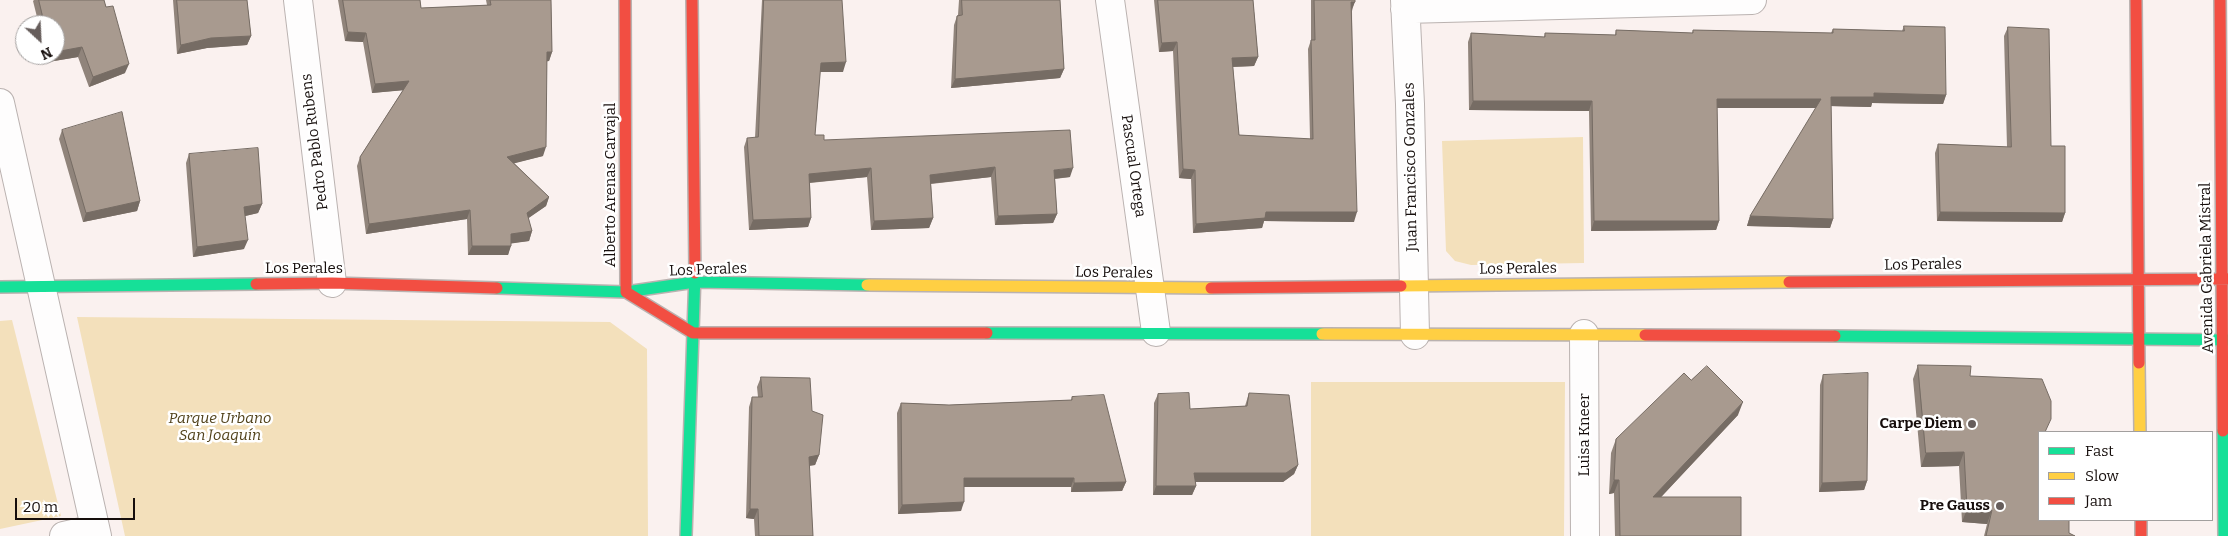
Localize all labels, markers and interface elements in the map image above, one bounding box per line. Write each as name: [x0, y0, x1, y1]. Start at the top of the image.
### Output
north arrow: [15, 15, 65, 65]
text: N: [38, 43, 55, 63]
street label: Pedro Pablo Rubens: [298, 73, 332, 211]
street label: Juan Francisco Gonzales: [1401, 82, 1421, 252]
street label: Alberto Arenas Carvajal: [602, 103, 620, 267]
street label: Pascual Ortega: [1117, 113, 1149, 219]
street label: Avenida Gabriela Mistral: [2197, 182, 2217, 354]
street label: Los Perales: [1884, 255, 1962, 275]
street label: Los Perales: [1479, 259, 1557, 279]
street label: Los Perales: [265, 260, 343, 278]
street label: Los Perales: [669, 260, 747, 280]
street label: Los Perales: [1075, 263, 1153, 283]
street label: Luisa Kneer: [1576, 393, 1594, 477]
park label: Parque Urbano San Joaquín: [169, 410, 271, 445]
place label: Carpe Diem: [1880, 415, 1962, 433]
marker: Carpe Diem: [1966, 418, 1978, 430]
legend: [2038, 431, 2213, 521]
text: Fast: [2085, 442, 2114, 460]
text: Slow: [2085, 467, 2119, 485]
scale bar: [18, 488, 138, 520]
text: Jam: [2085, 492, 2112, 510]
place label: Pre Gauss: [1920, 497, 1990, 515]
text: 20 m: [23, 498, 58, 516]
marker: Pre Gauss: [1994, 500, 2006, 512]

